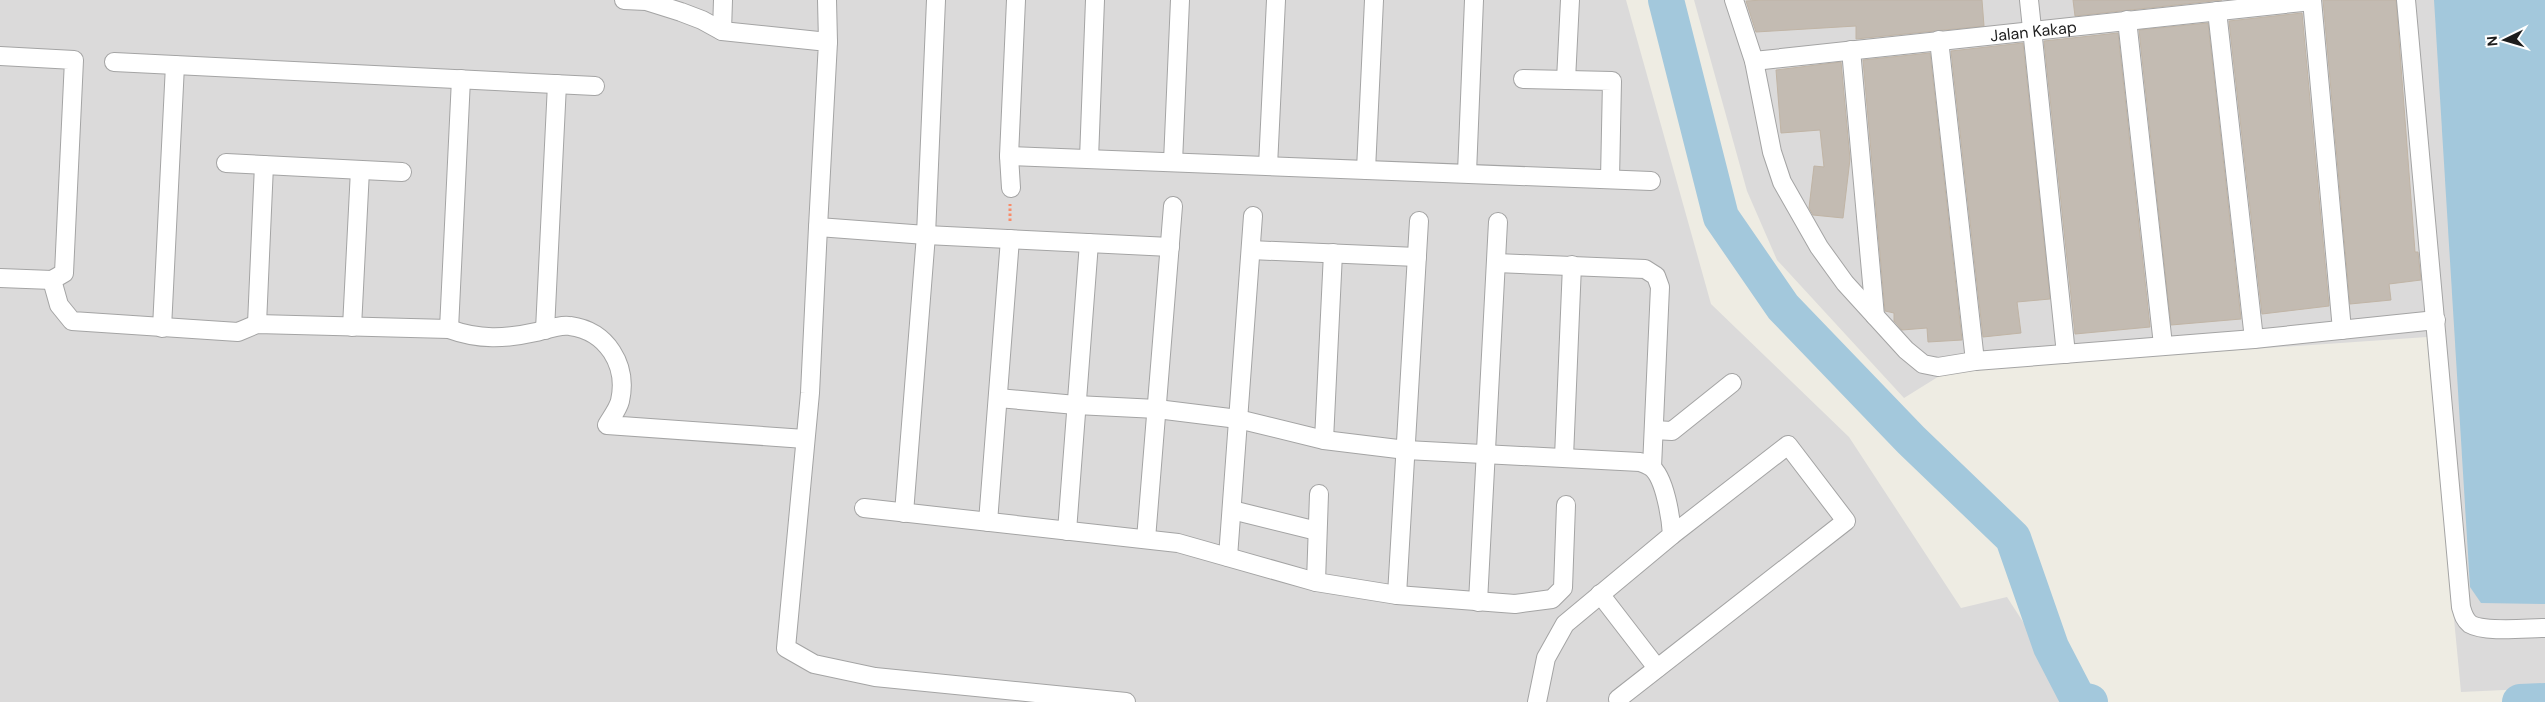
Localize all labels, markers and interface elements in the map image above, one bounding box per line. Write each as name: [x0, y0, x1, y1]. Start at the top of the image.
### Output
north arrow: [2480, 15, 2530, 65]
street label: Jalan Kakap: [1989, 16, 2078, 46]
text: N: [2483, 35, 2501, 47]

